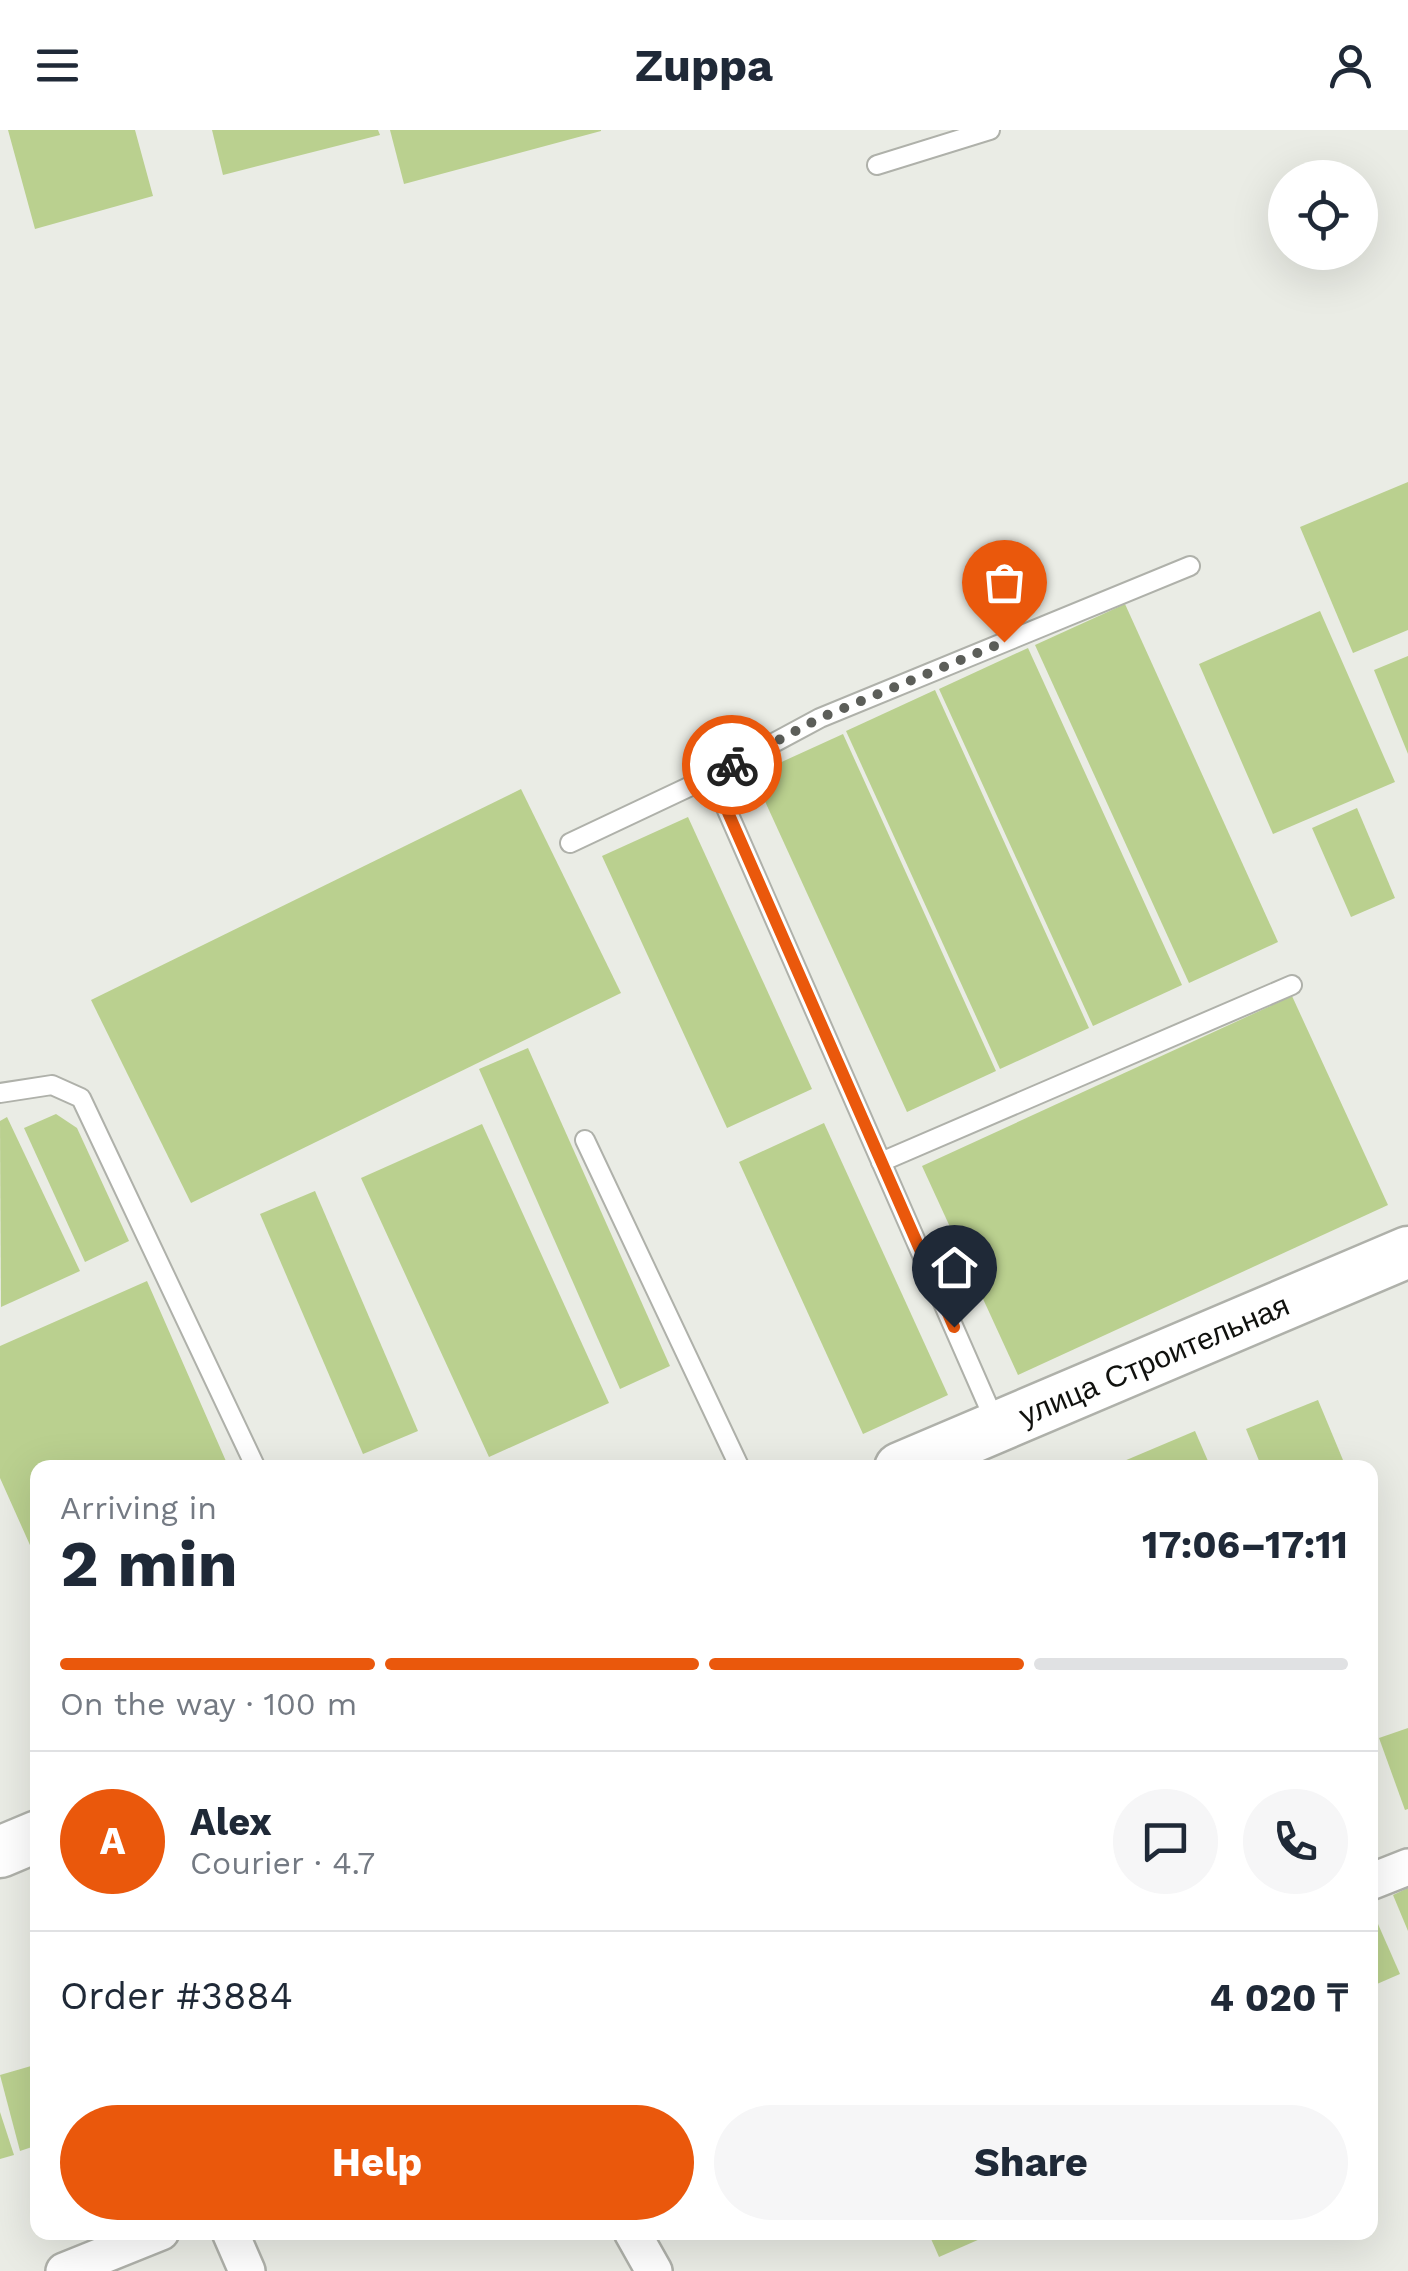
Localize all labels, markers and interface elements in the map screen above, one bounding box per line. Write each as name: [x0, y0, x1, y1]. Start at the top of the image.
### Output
icon: menu: [30, 38, 85, 93]
icon: person: [1323, 38, 1378, 93]
text: Zuppa: [635, 39, 773, 92]
map controls: [1268, 160, 1378, 270]
button: locate: [1268, 160, 1378, 270]
pin: [962, 540, 1047, 643]
icon: bag: [977, 555, 1032, 610]
courier: [682, 715, 782, 815]
icon: bike: [705, 738, 760, 793]
pin: [912, 1225, 997, 1328]
icon: home: [927, 1240, 982, 1295]
street label: улица Строительная: [1014, 1287, 1294, 1433]
text: Arriving in: [60, 1489, 217, 1527]
text: 17:06–17:11: [1142, 1523, 1348, 1567]
text: 2 min: [60, 1526, 238, 1602]
text: On the way · 100 m: [60, 1685, 357, 1723]
button: chat: [1113, 1789, 1218, 1894]
button: phone: [1243, 1789, 1348, 1894]
text: Alex: [190, 1800, 272, 1844]
text: A: [100, 1819, 125, 1863]
text: Courier · 4.7: [190, 1844, 375, 1882]
text: Order #3884: [60, 1974, 293, 2018]
text: 4 020 ₸: [1209, 1976, 1348, 2020]
button: Help: [60, 2105, 694, 2220]
button: Share: [714, 2105, 1348, 2220]

